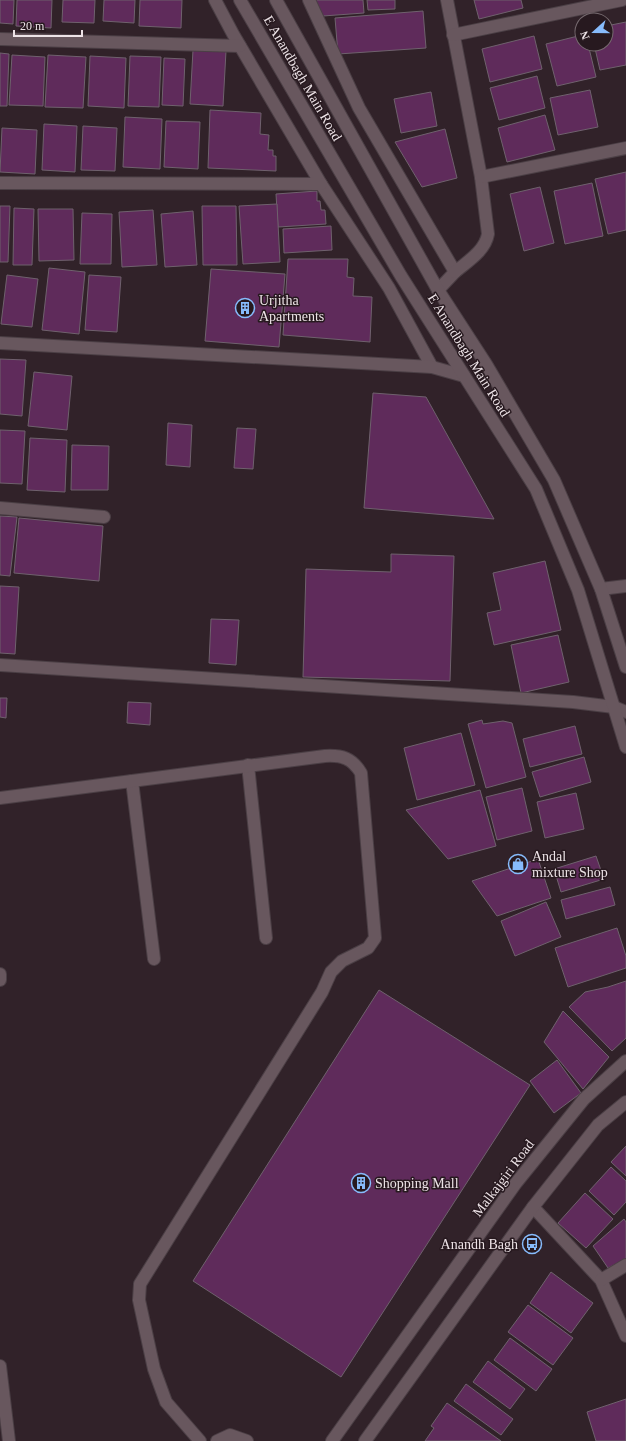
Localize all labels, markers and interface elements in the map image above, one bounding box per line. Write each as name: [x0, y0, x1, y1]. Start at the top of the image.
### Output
scale bar: [14, 12, 82, 38]
north arrow: [574, 12, 614, 52]
street label: E Anandbagh Main Road: [261, 13, 345, 143]
text: 20 m: [20, 19, 45, 33]
text: N: [578, 30, 592, 41]
street label: E Anandbagh Main Road: [425, 291, 513, 419]
place label: Urjitha Apartments: [259, 293, 324, 324]
building icon: Urjitha Apartments: [234, 297, 256, 319]
place label: Andal mixture Shop: [532, 849, 608, 880]
shop icon: Andal mixture Shop: [507, 853, 529, 875]
street label: Malkajgiri Road: [470, 1137, 537, 1220]
building icon: Shopping Mall: [350, 1172, 372, 1194]
place label: Shopping Mall: [375, 1176, 459, 1191]
bus stop icon: Anandh Bagh: [521, 1233, 543, 1255]
place label: Anandh Bagh: [441, 1237, 518, 1252]

